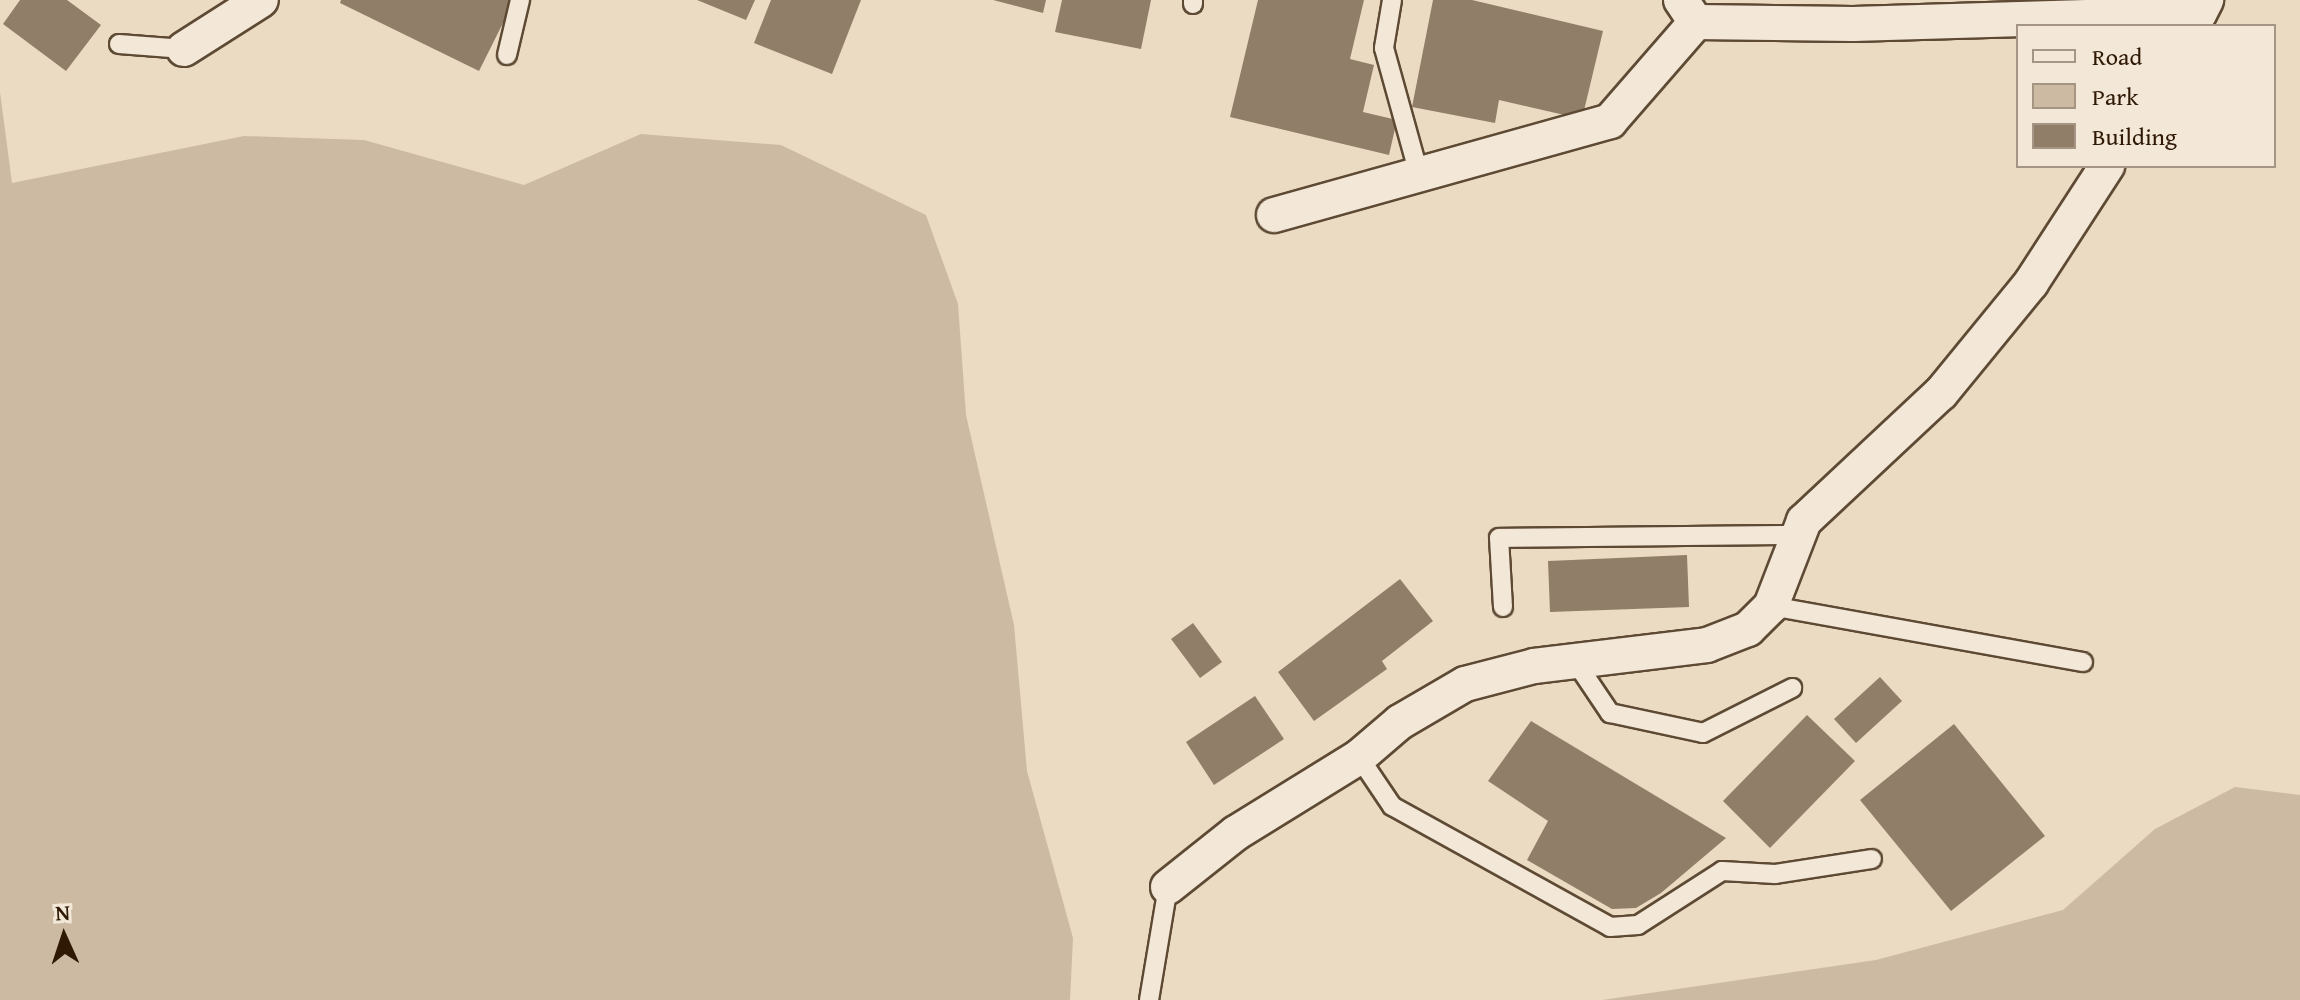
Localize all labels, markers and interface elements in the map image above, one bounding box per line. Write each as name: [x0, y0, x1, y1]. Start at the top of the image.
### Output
legend: [2016, 24, 2276, 168]
text: Road: [2092, 39, 2142, 74]
text: Park: [2092, 79, 2138, 114]
text: Building: [2092, 119, 2177, 154]
north arrow: [24, 896, 104, 976]
text: N: [55, 896, 71, 928]

